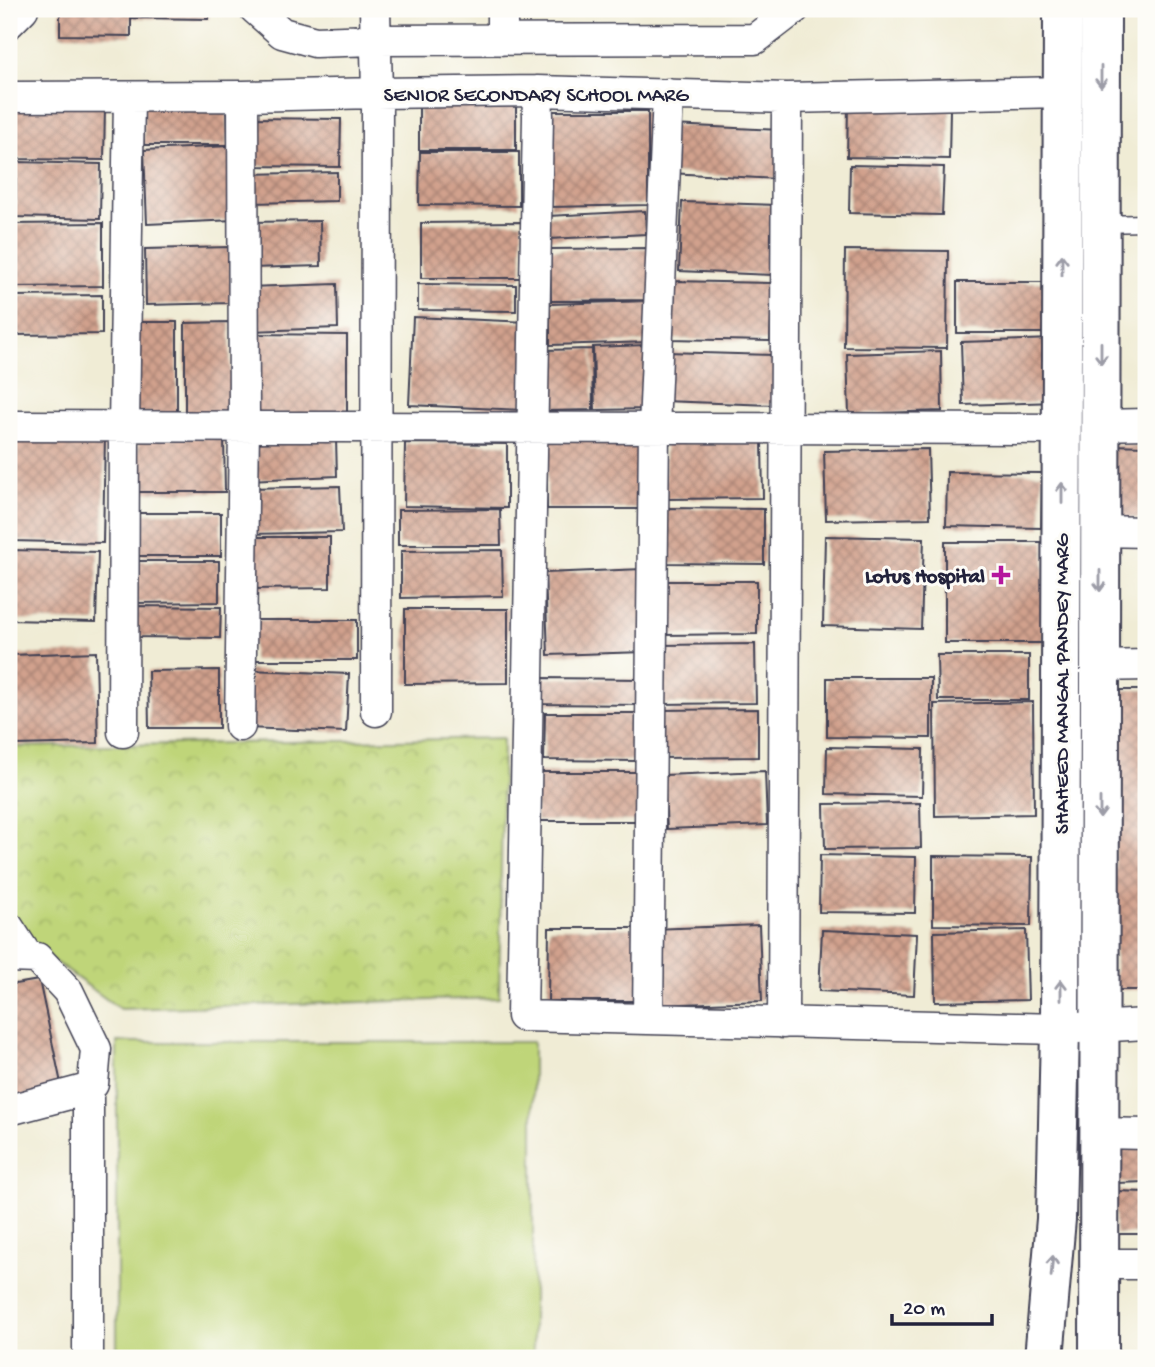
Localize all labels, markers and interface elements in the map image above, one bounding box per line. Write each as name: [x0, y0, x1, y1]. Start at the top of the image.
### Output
one-way arrow: [1094, 65, 1108, 88]
street label: SENIOR SECONDARY SCHOOL MARG: [384, 85, 689, 110]
one-way arrow: [1055, 254, 1069, 277]
one-way arrow: [1094, 342, 1108, 365]
one-way arrow: [1055, 481, 1069, 504]
street label: SHAHEED MANGAL PANDEY MARG: [1052, 533, 1077, 834]
marker: Lotus Hospital: [991, 565, 1011, 585]
place label: Lotus Hospital: [865, 566, 985, 591]
one-way arrow: [1093, 569, 1107, 592]
one-way arrow: [1093, 797, 1107, 820]
one-way arrow: [1054, 978, 1067, 1001]
one-way arrow: [1046, 1255, 1059, 1278]
scale bar: [892, 1283, 992, 1327]
text: 20 m: [903, 1298, 945, 1323]

